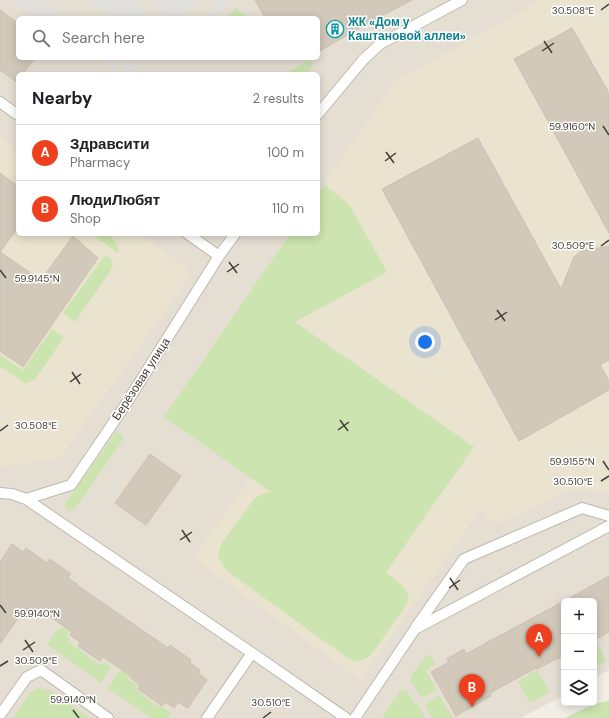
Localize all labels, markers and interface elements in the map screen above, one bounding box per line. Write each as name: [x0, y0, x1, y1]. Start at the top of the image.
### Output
text: 30.508°E: [552, 4, 595, 17]
place label: ЖК «Дом у Каштановой аллеи»: [347, 14, 466, 44]
search box: [16, 16, 320, 60]
building icon: ЖК «Дом у Каштановой аллеи»: [325, 19, 345, 39]
icon: search: [30, 27, 52, 49]
text: Search here: [62, 28, 145, 48]
text: Nearby: [32, 87, 92, 109]
text: 2 results: [253, 90, 304, 107]
text: 59.9160°N: [549, 120, 595, 133]
text: Здравсити: [70, 134, 149, 154]
text: A: [40, 144, 50, 161]
text: 100 m: [267, 144, 304, 161]
text: Pharmacy: [70, 154, 130, 171]
text: ЛюдиЛюбят: [70, 190, 160, 210]
text: B: [41, 200, 49, 217]
text: 110 m: [272, 200, 304, 217]
text: Shop: [70, 210, 101, 227]
text: 30.509°E: [552, 239, 595, 252]
text: 59.9145°N: [14, 272, 60, 285]
your location: [415, 332, 435, 352]
street label: Берёзовая улица: [108, 334, 174, 423]
text: 30.508°E: [15, 419, 58, 432]
text: 59.9155°N: [549, 455, 595, 468]
text: 30.510°E: [553, 475, 593, 488]
map controls: [561, 598, 597, 706]
button: +: [561, 598, 597, 634]
text: 59.9140°N: [14, 607, 60, 620]
pin: A: [526, 624, 552, 657]
button: −: [561, 634, 597, 670]
text: 30.509°E: [15, 654, 58, 667]
button: layers: [561, 670, 597, 706]
pin: B: [459, 674, 485, 707]
text: 59.9140°N: [50, 693, 96, 706]
text: 30.510°E: [251, 696, 291, 709]

